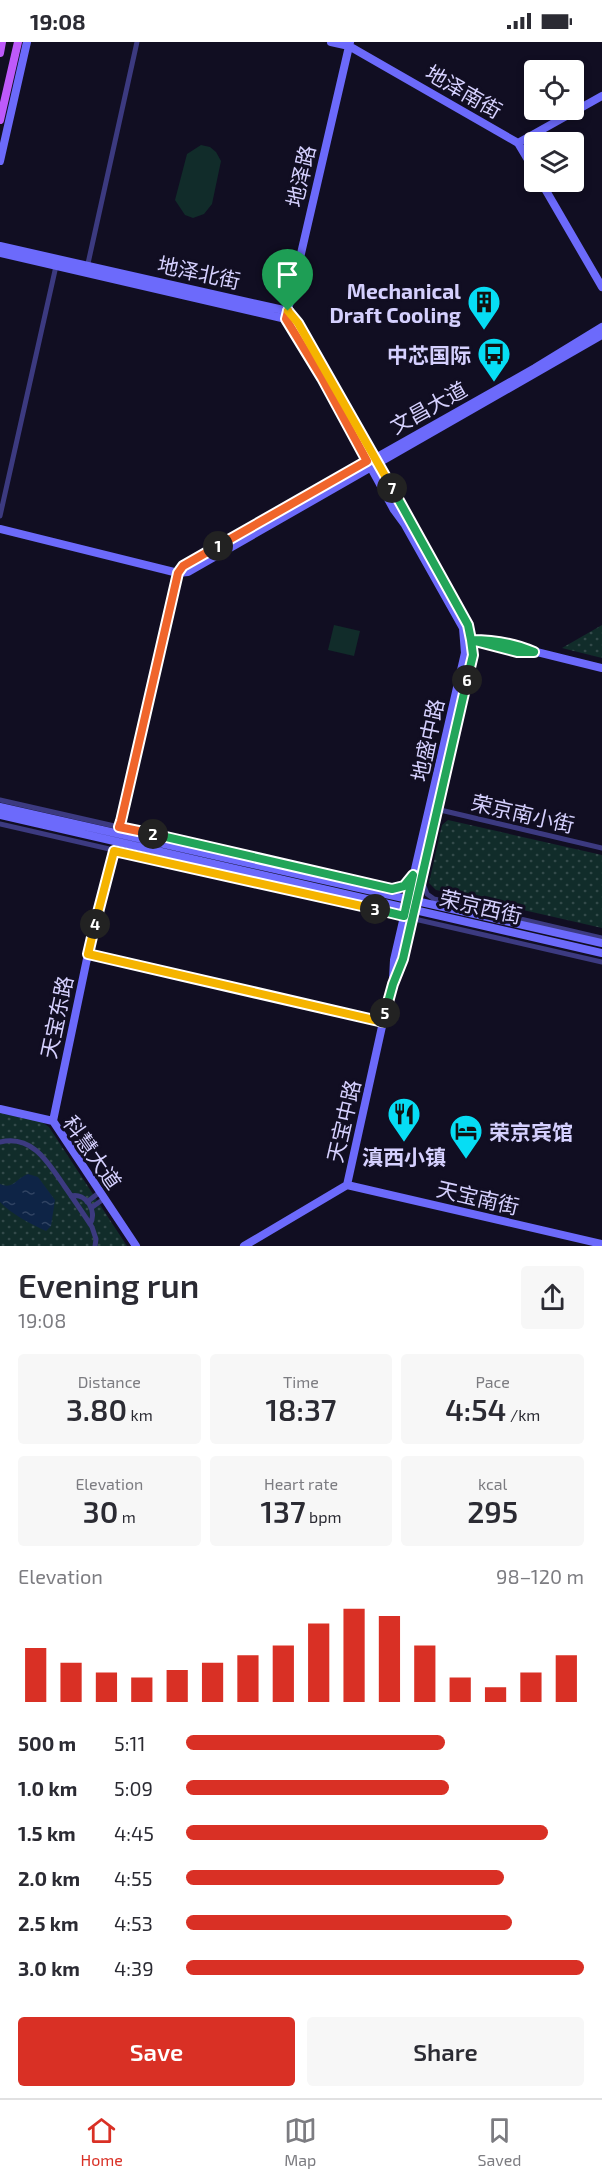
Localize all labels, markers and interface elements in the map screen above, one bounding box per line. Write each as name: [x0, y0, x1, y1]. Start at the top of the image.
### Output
text: 19:08: [30, 8, 86, 34]
street label: 地泽南街: [421, 59, 507, 123]
map controls: [524, 60, 584, 192]
button: locate: [524, 60, 584, 120]
button: layers: [524, 132, 584, 192]
street label: 地泽路: [281, 142, 319, 210]
pin: [262, 249, 313, 311]
street label: 地泽北街: [155, 251, 243, 293]
icon: arrive: [271, 258, 304, 291]
place label: Mechanical Draft Cooling: [330, 278, 461, 327]
building icon: Mechanical Draft Cooling: [466, 284, 502, 331]
bus stop icon: 中芯国际: [476, 336, 512, 383]
place label: 中芯国际: [387, 342, 471, 367]
street label: 文昌大道: [385, 376, 471, 438]
pin: 7: [377, 473, 407, 503]
text: 7: [388, 478, 396, 497]
pin: 1: [203, 531, 233, 561]
text: 1: [215, 536, 221, 555]
pin: 6: [452, 665, 482, 695]
text: 6: [462, 670, 472, 689]
street label: 地盛中路: [406, 696, 448, 784]
street label: 荣京南小街: [469, 789, 577, 837]
pin: 2: [138, 819, 168, 849]
text: 2: [148, 824, 158, 843]
street label: 荣京西街: [437, 884, 525, 928]
pin: 3: [360, 894, 390, 924]
text: 3: [370, 899, 380, 918]
pin: 4: [80, 909, 110, 939]
text: 4: [90, 914, 100, 933]
street label: 天宝东路: [35, 973, 77, 1061]
pin: 5: [370, 998, 400, 1028]
text: 5: [381, 1003, 389, 1022]
street label: 天宝中路: [321, 1077, 365, 1165]
restaurant icon: 滇西小镇: [386, 1096, 422, 1143]
street label: 科慧大道: [59, 1110, 127, 1194]
hotel icon: 荣京宾馆: [448, 1113, 484, 1160]
place label: 荣京宾馆: [489, 1119, 573, 1144]
place label: 滇西小镇: [362, 1144, 446, 1169]
street label: 天宝南街: [434, 1175, 522, 1219]
text: Evening run: [18, 1265, 199, 1305]
button: share: [521, 1266, 584, 1329]
text: 19:08: [18, 1308, 66, 1332]
text: Distance: [78, 1372, 141, 1391]
text: Time: [283, 1372, 319, 1391]
text: Pace: [475, 1372, 510, 1391]
text: 3.80: [66, 1391, 127, 1427]
text: 18:37: [266, 1391, 336, 1427]
text: 4:54: [445, 1391, 506, 1427]
text: km: [127, 1405, 153, 1424]
text: /km: [506, 1405, 540, 1424]
text: Elevation: [75, 1474, 143, 1493]
text: Heart rate: [264, 1474, 338, 1493]
text: kcal: [478, 1474, 507, 1493]
text: 30: [83, 1493, 118, 1529]
text: 137: [260, 1493, 306, 1529]
text: 295: [467, 1493, 518, 1529]
text: m: [118, 1507, 136, 1526]
text: bpm: [306, 1507, 342, 1526]
text: Elevation: [18, 1564, 103, 1588]
text: 98–120 m: [496, 1564, 584, 1588]
text: 500 m: [18, 1731, 76, 1755]
text: 5:11: [114, 1731, 145, 1755]
text: 1.0 km: [18, 1776, 77, 1800]
text: 5:09: [114, 1776, 153, 1800]
text: 1.5 km: [18, 1821, 76, 1845]
text: 4:45: [114, 1821, 154, 1845]
text: 2.0 km: [18, 1866, 80, 1890]
text: 4:55: [114, 1866, 152, 1890]
text: 2.5 km: [18, 1911, 79, 1935]
text: 4:53: [114, 1911, 153, 1935]
text: 3.0 km: [18, 1956, 80, 1980]
text: 4:39: [114, 1956, 154, 1980]
button: Save: [18, 2017, 295, 2086]
button: Share: [307, 2017, 584, 2086]
tab: Home: [80, 2114, 123, 2169]
tab: Map: [284, 2114, 317, 2169]
tab: Saved: [478, 2114, 522, 2169]

